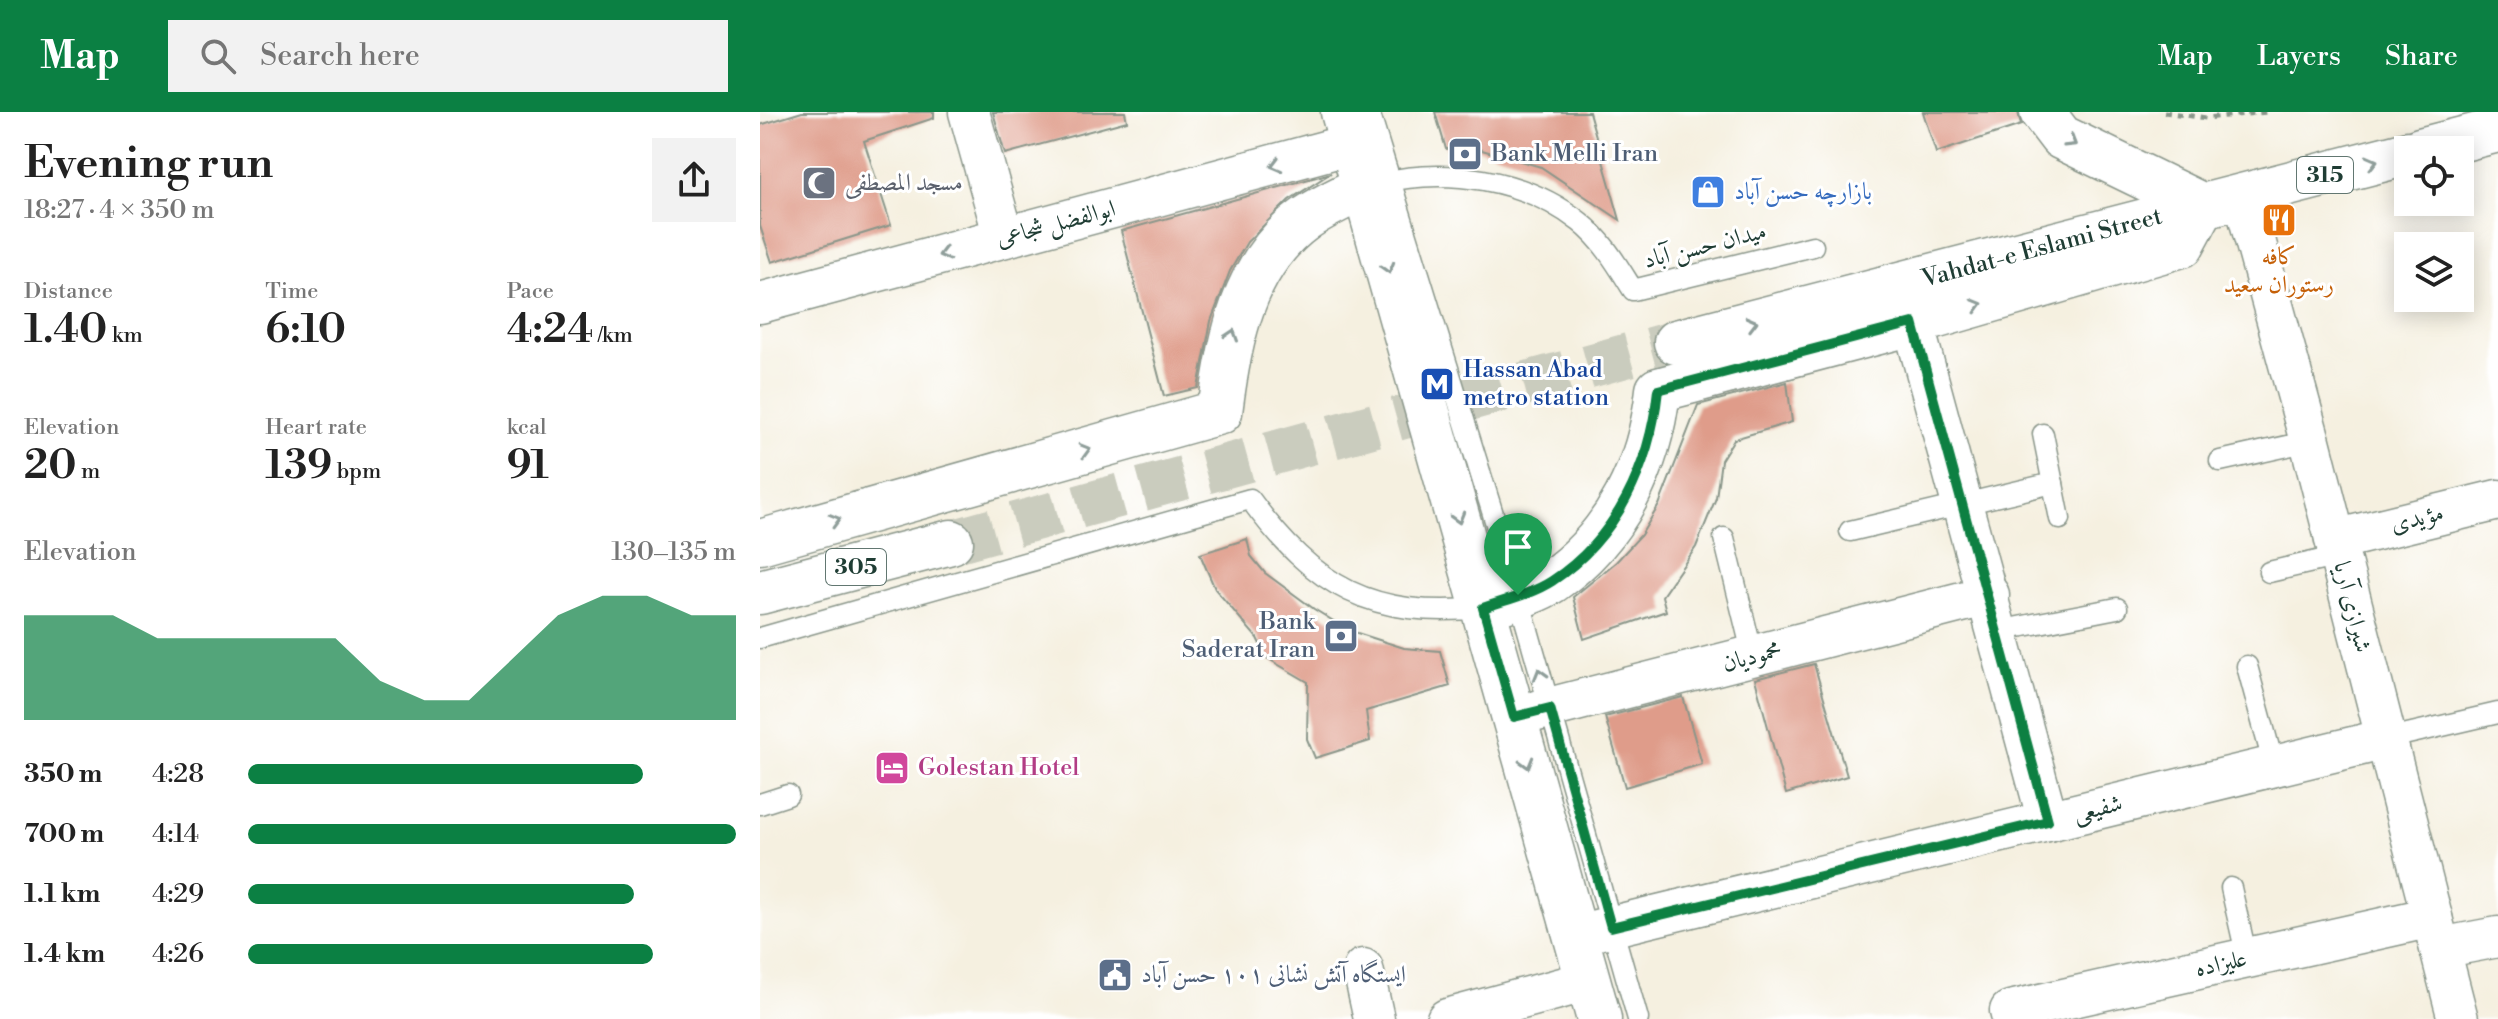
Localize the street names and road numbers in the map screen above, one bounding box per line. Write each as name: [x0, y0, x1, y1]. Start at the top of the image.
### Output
road number: 315: [2297, 157, 2353, 193]
street label: ابوالفضل شجاعی: [993, 194, 1119, 255]
street label: Vahdat-e Eslami Street: [1917, 201, 2166, 295]
street label: میدان حسن آباد: [1640, 216, 1770, 276]
street label: مؤیدی: [2387, 498, 2447, 540]
road number: 305: [826, 549, 886, 585]
street label: شیرازی آریا: [2326, 558, 2378, 656]
street label: محمودیان: [1719, 635, 1785, 679]
street label: شفیعی: [2070, 788, 2126, 830]
street label: علیزاده: [2192, 944, 2250, 984]

